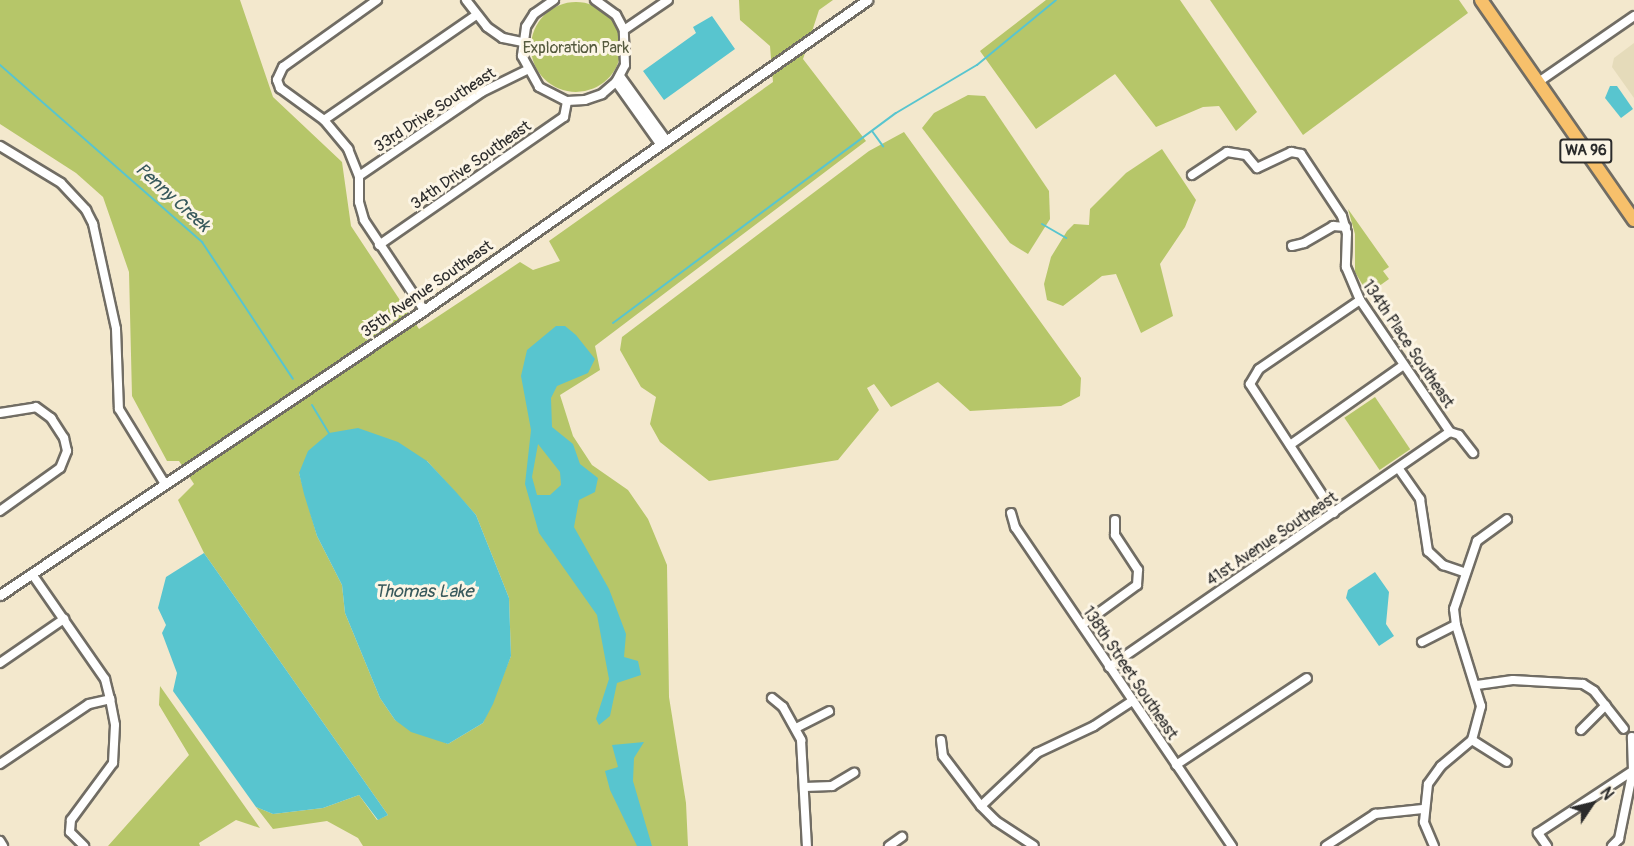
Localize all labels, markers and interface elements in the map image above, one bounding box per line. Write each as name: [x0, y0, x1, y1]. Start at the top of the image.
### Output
park label: Exploration Park: [523, 38, 629, 58]
street label: 33rd Drive Southeast: [371, 64, 499, 156]
street label: 34th Drive Southeast: [407, 116, 535, 214]
road number: WA 96: [1559, 139, 1613, 163]
water label: Penny Creek: [130, 159, 214, 237]
street label: 35th Avenue Southeast: [357, 236, 497, 342]
street label: 134th Place Southeast: [1358, 276, 1458, 412]
street label: 41st Avenue Southeast: [1203, 488, 1341, 590]
water label: Thomas Lake: [375, 581, 473, 603]
street label: 138th Street Southeast: [1078, 603, 1182, 743]
north arrow: [1562, 774, 1622, 834]
text: N: [1595, 783, 1618, 804]

